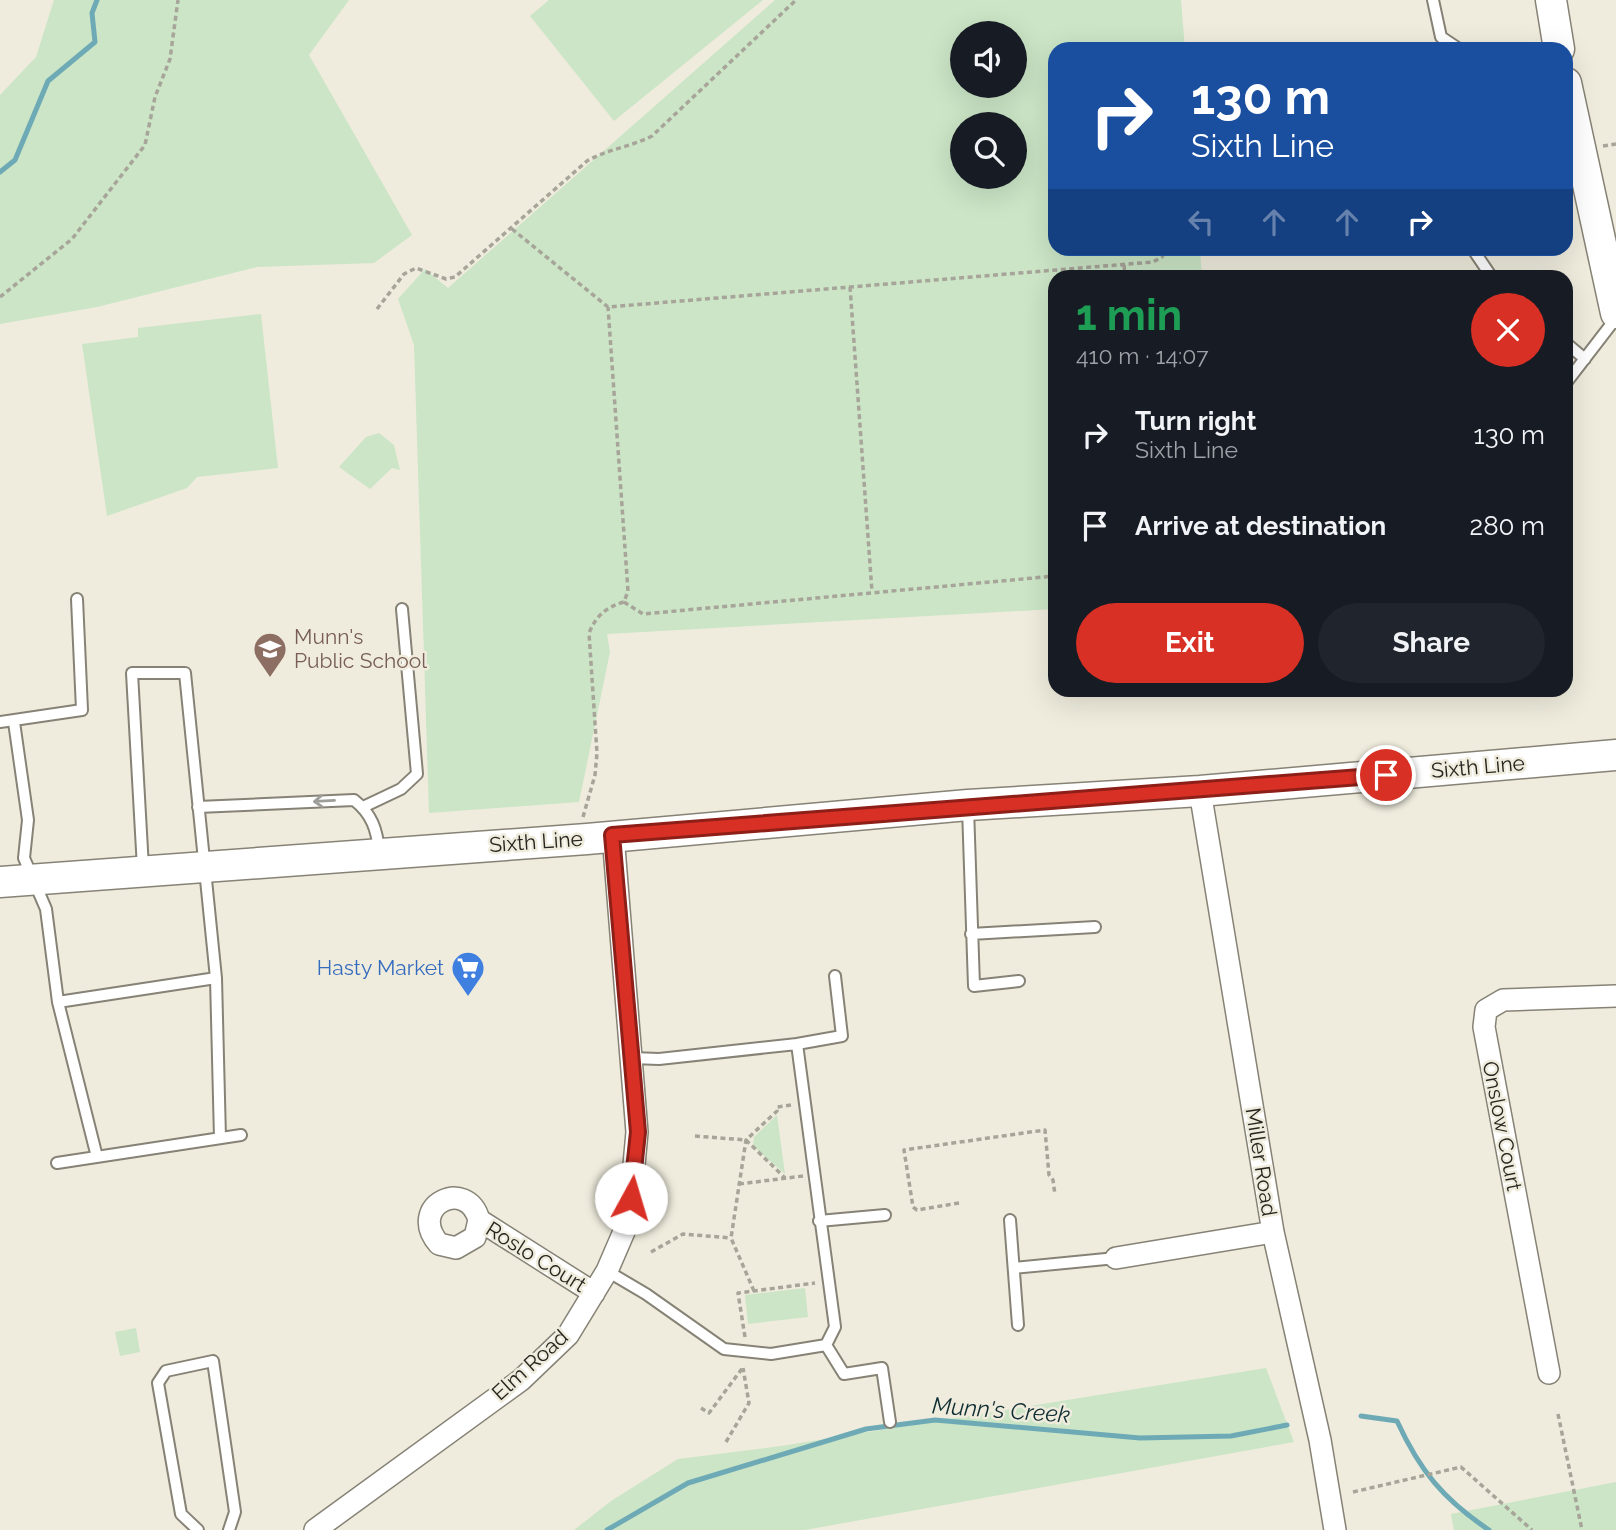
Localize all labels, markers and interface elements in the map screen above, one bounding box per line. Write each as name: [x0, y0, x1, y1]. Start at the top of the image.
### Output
map controls: [950, 21, 1027, 189]
button: sound: [950, 21, 1027, 98]
text: 130 m: [1191, 68, 1330, 125]
icon: right: [1076, 70, 1167, 161]
button: search: [950, 112, 1027, 189]
text: Sixth Line: [1191, 127, 1334, 164]
icon: left: [1182, 203, 1220, 241]
icon: ahead: [1255, 203, 1293, 241]
icon: ahead: [1328, 203, 1366, 241]
icon: right: [1401, 203, 1439, 241]
text: 1 min: [1076, 291, 1182, 340]
button: close: [1471, 293, 1545, 367]
text: 410 m · 14:07: [1076, 342, 1209, 369]
text: Turn right: [1135, 406, 1256, 436]
icon: right: [1076, 416, 1114, 454]
text: 130 m: [1474, 420, 1545, 450]
text: Sixth Line: [1135, 436, 1238, 463]
icon: arrive: [1076, 507, 1114, 545]
text: Arrive at destination: [1135, 511, 1386, 541]
text: 280 m: [1470, 511, 1545, 541]
button: Exit: [1076, 603, 1304, 683]
button: Share: [1318, 603, 1545, 683]
place label: Munn's Public School: [294, 624, 427, 673]
school or university icon: Munn's Public School: [251, 630, 289, 679]
pin: [1356, 745, 1416, 805]
street label: Sixth Line: [1430, 750, 1526, 783]
icon: arrive: [1367, 756, 1405, 794]
one-way arrow: [313, 795, 336, 808]
street label: Sixth Line: [488, 826, 584, 857]
supermarket icon: Hasty Market: [449, 949, 487, 998]
place label: Hasty Market: [317, 955, 444, 980]
street label: Onslow Court: [1478, 1059, 1527, 1193]
street label: Miller Road: [1241, 1106, 1282, 1218]
position arrow: [594, 1161, 668, 1235]
street label: Roslo Court: [482, 1216, 591, 1297]
street label: Elm Road: [487, 1324, 573, 1405]
water label: Munn's Creek: [931, 1391, 1071, 1428]

